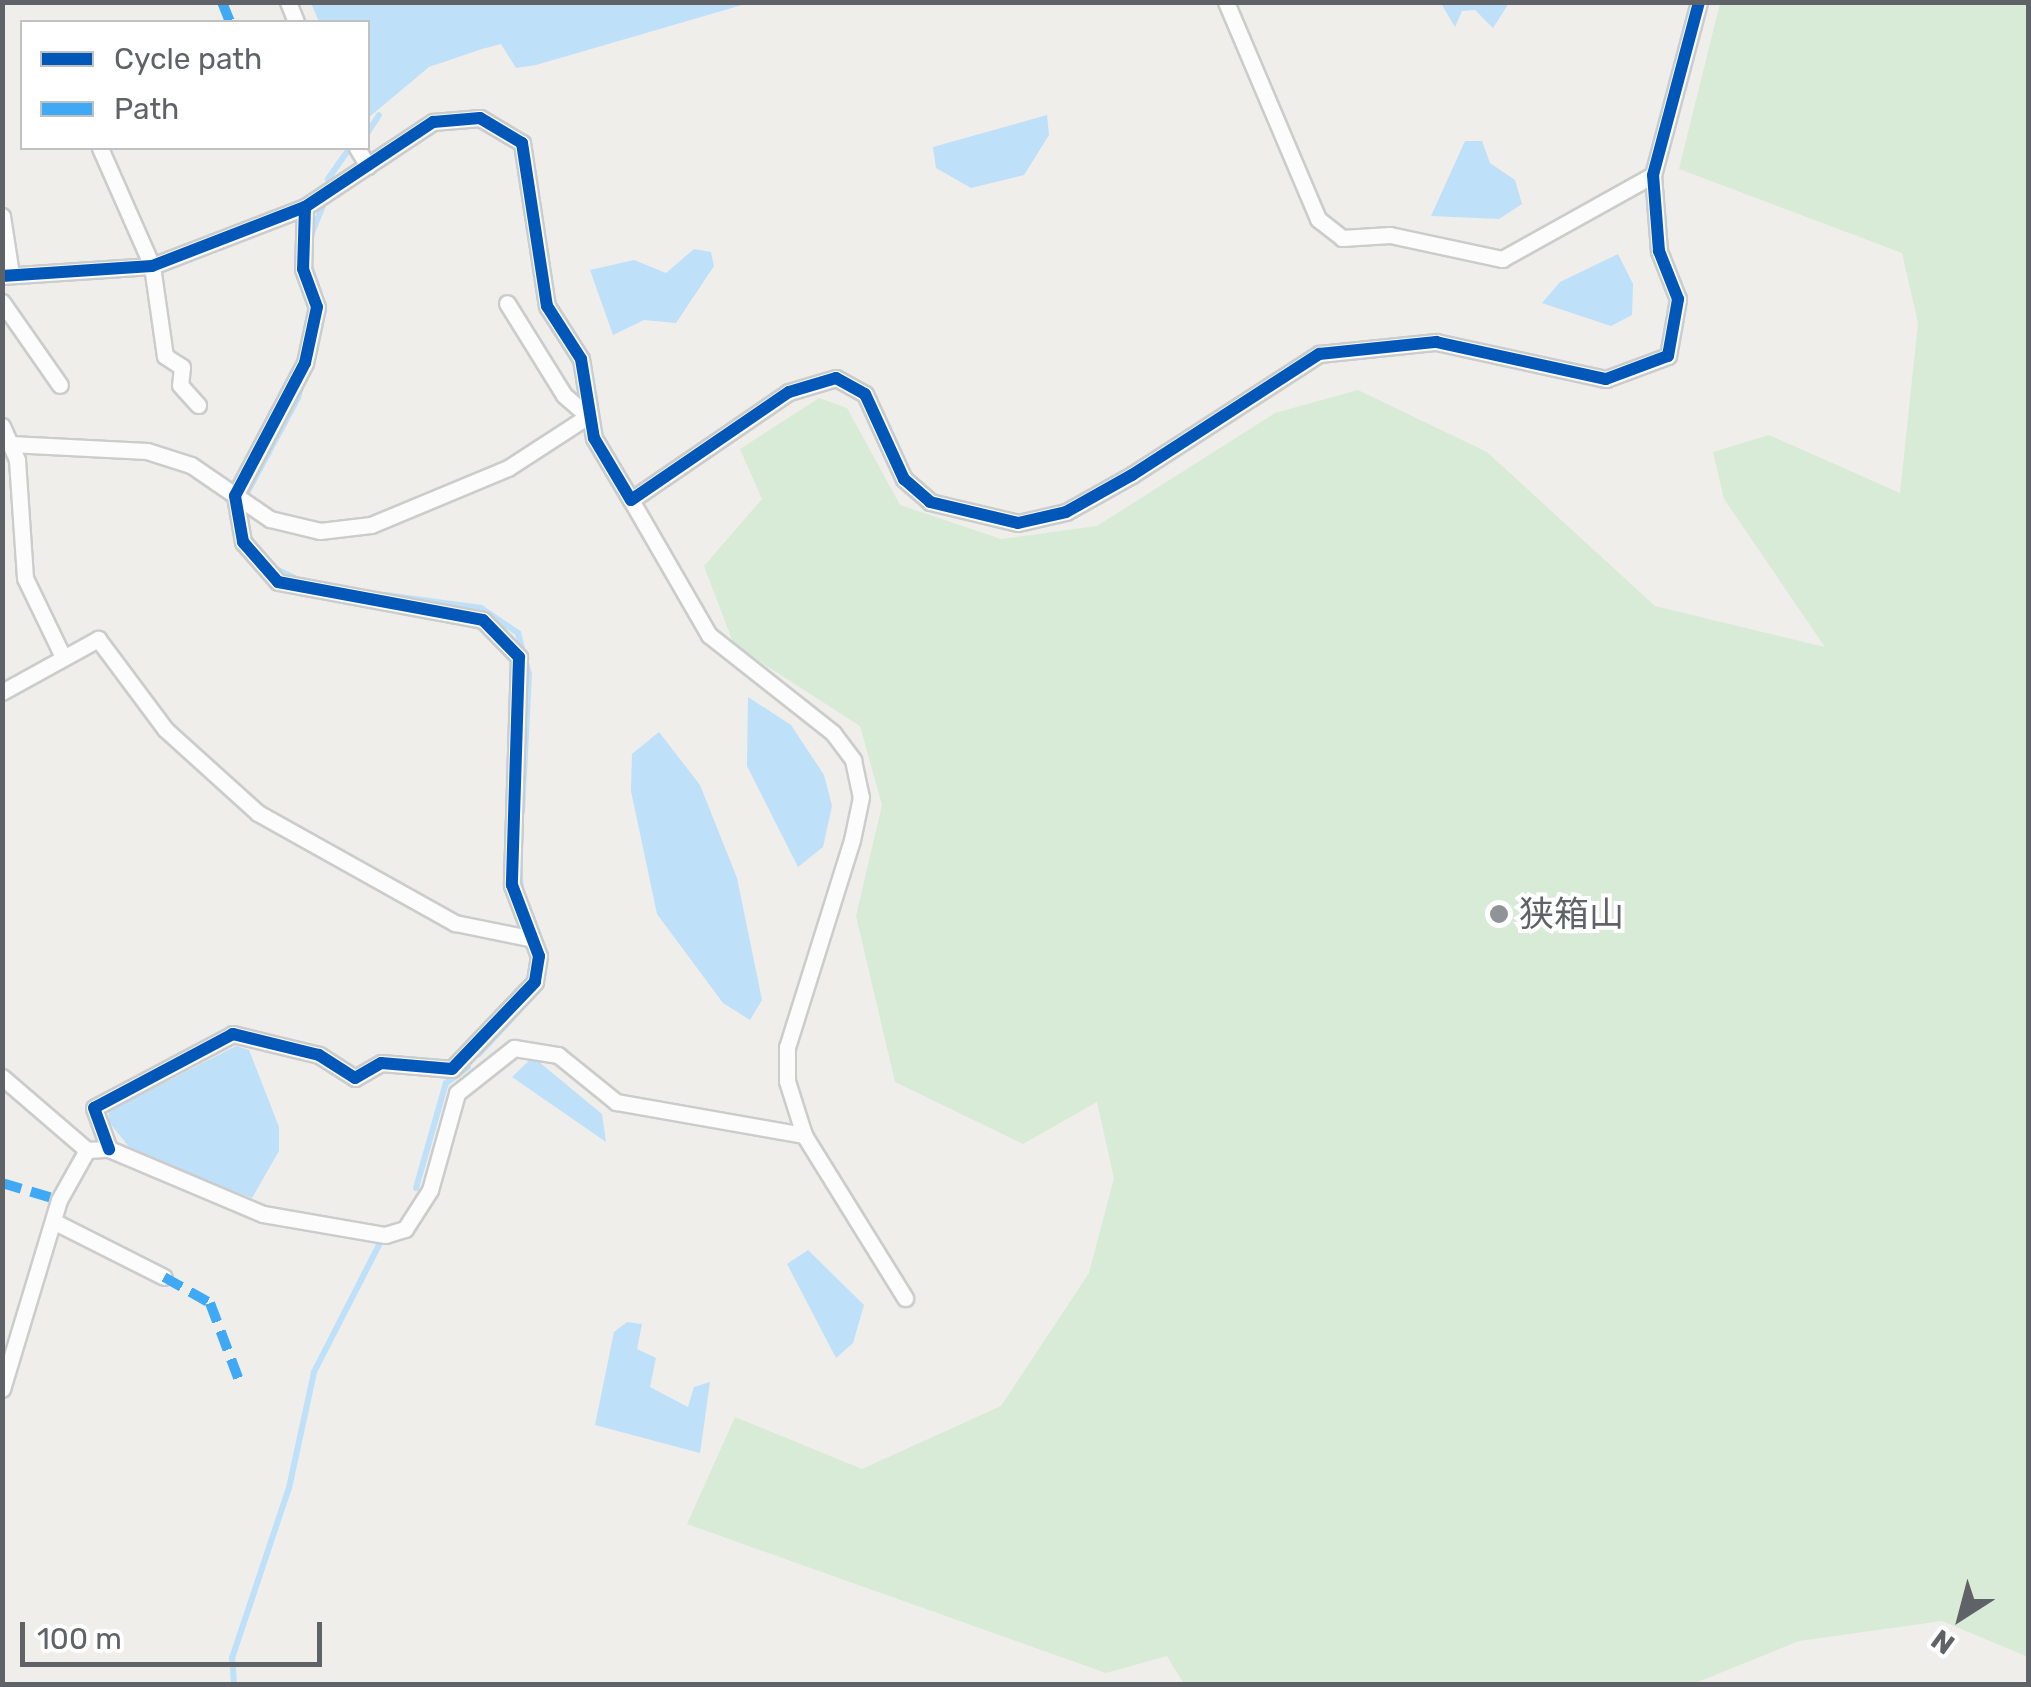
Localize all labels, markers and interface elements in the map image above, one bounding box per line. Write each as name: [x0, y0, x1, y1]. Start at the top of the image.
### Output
legend: [20, 20, 370, 150]
text: Cycle path: [114, 41, 262, 77]
text: Path: [114, 91, 179, 127]
place label: 狭箱山: [1519, 893, 1624, 935]
marker: 狭箱山: [1488, 903, 1510, 925]
north arrow: [1911, 1567, 2011, 1667]
scale bar: [25, 1602, 328, 1664]
text: 100 m: [37, 1621, 122, 1657]
text: N: [1925, 1622, 1961, 1661]

